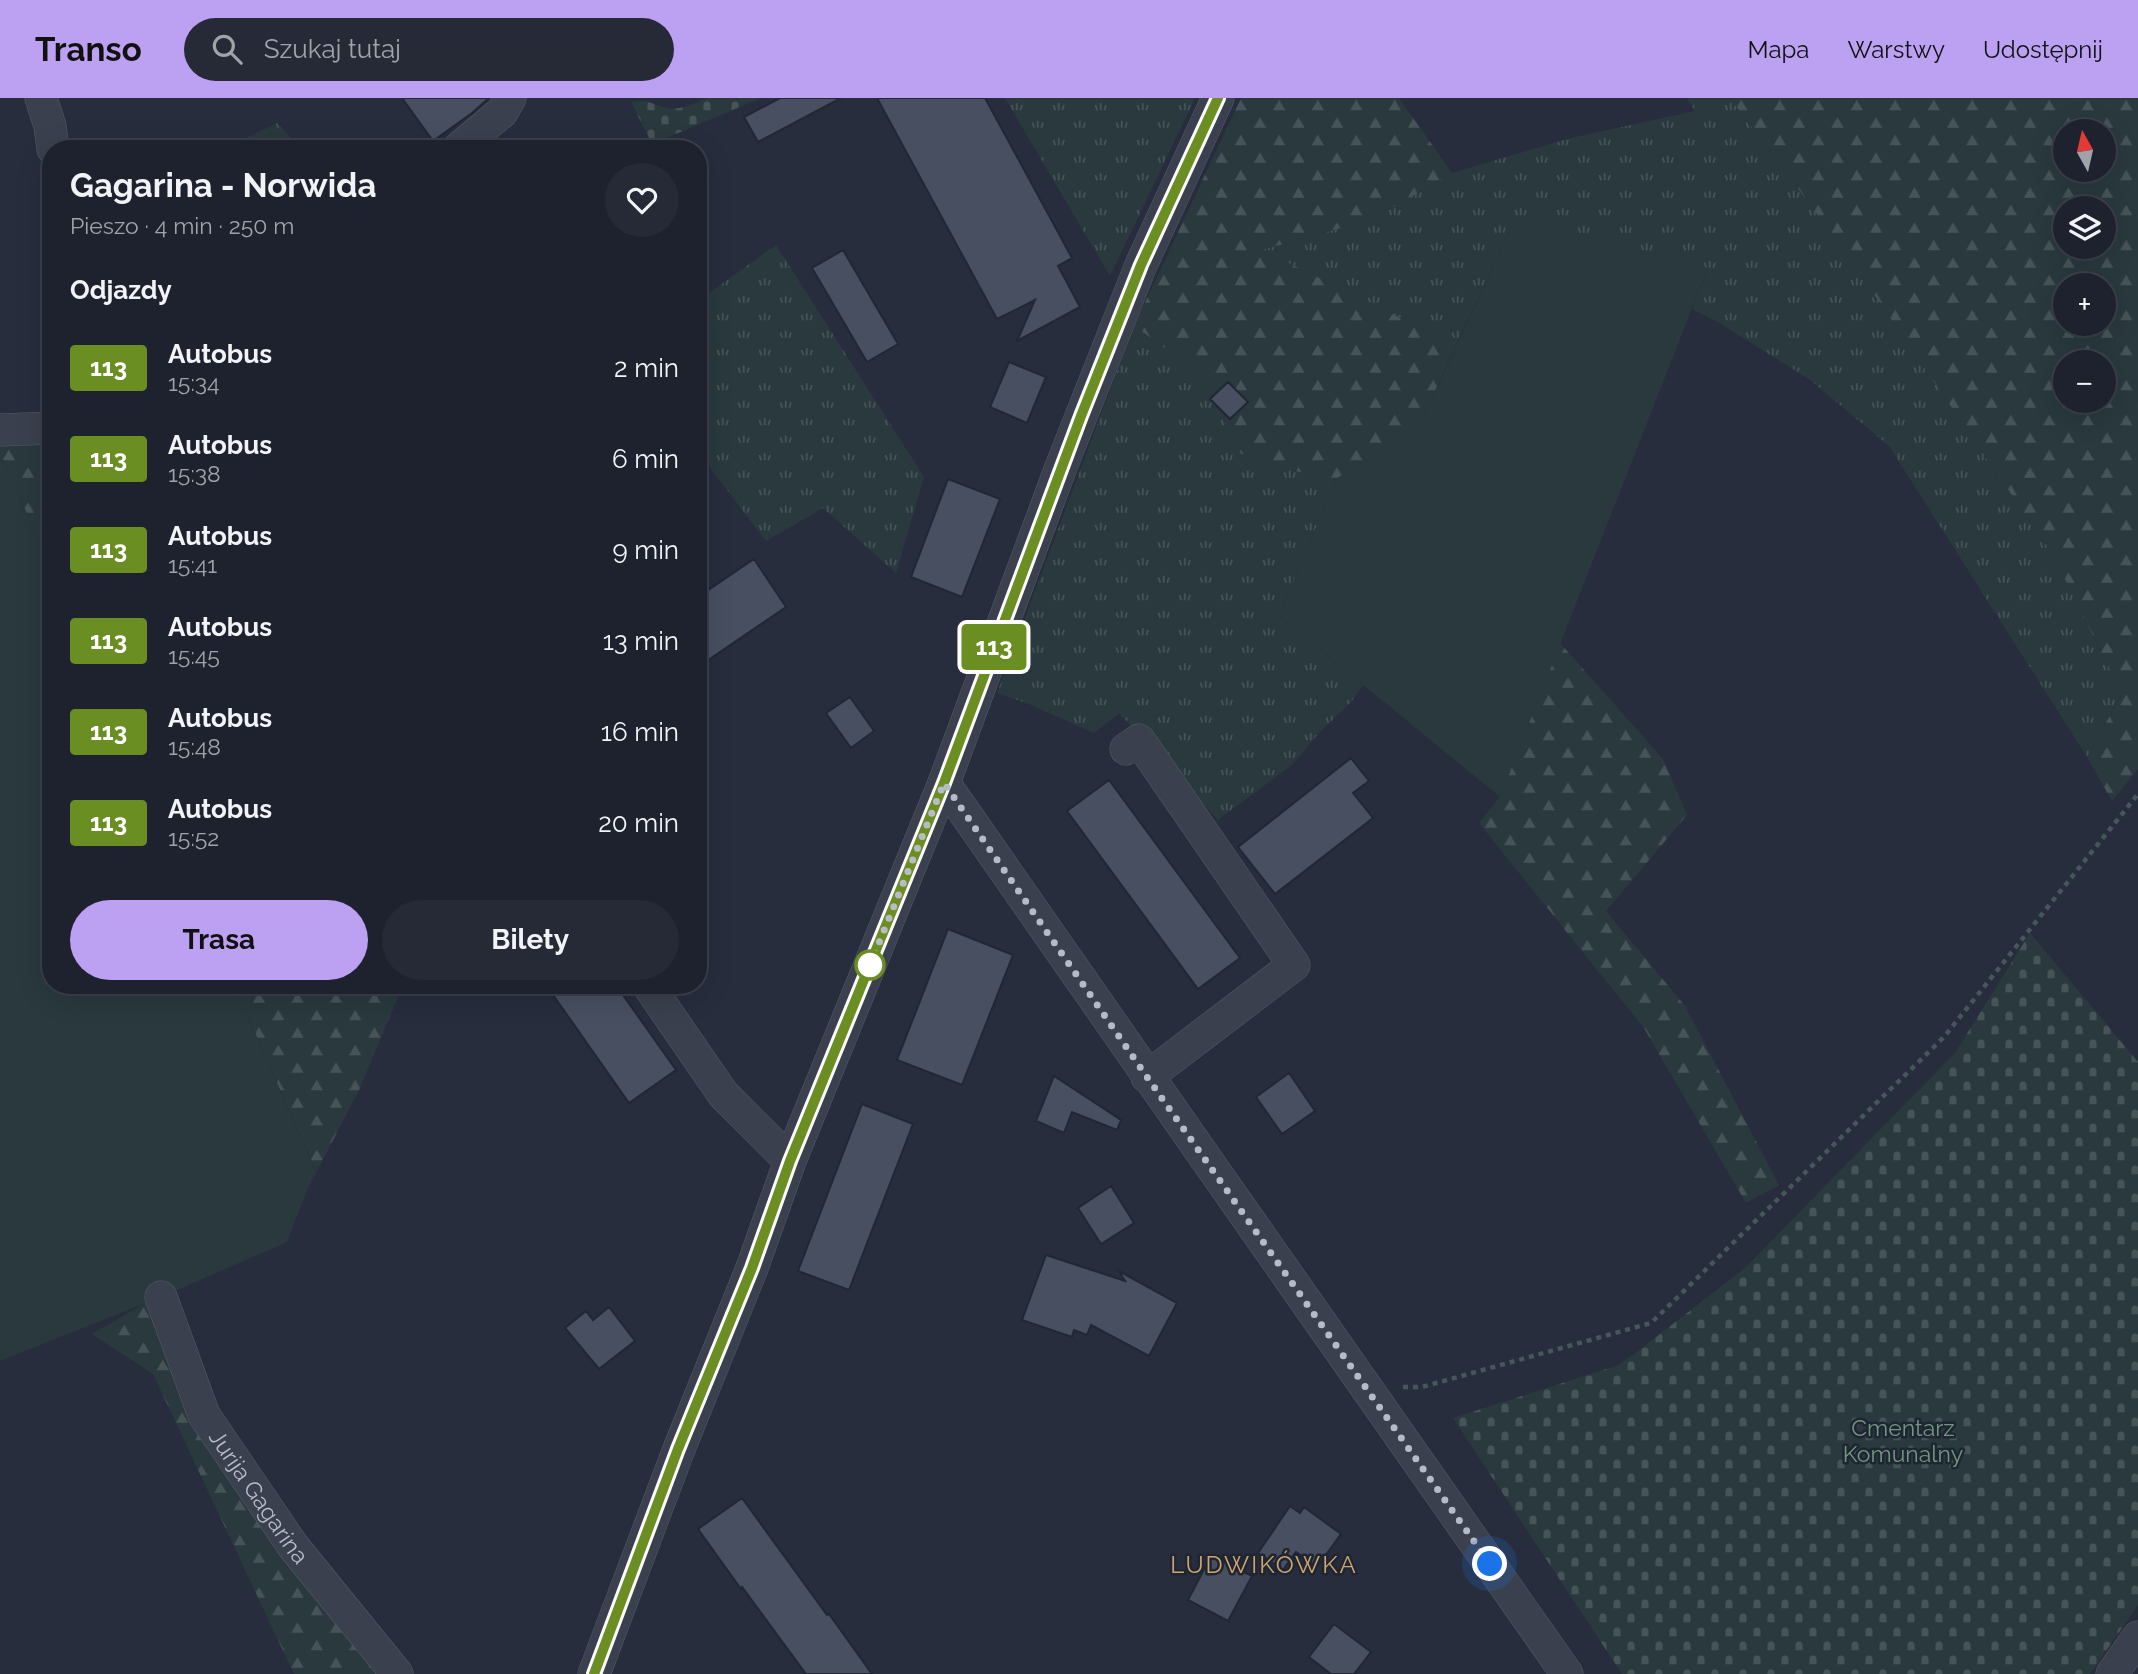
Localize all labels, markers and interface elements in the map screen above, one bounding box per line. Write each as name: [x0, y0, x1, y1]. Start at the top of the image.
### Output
search box: [184, 18, 674, 81]
text: Transo: [35, 30, 142, 69]
icon: search: [208, 30, 246, 68]
text: Szukaj tutaj: [264, 34, 401, 64]
text: Mapa: [1748, 35, 1809, 64]
text: Warstwy: [1847, 35, 1945, 64]
text: Udostępnij: [1983, 35, 2103, 64]
north arrow: [2053, 119, 2116, 182]
map controls: [2053, 119, 2116, 413]
button: heart: [605, 163, 679, 237]
text: Gagarina - Norwida: [70, 166, 376, 205]
button: layers: [2053, 196, 2116, 259]
text: Pieszo · 4 min · 250 m: [70, 212, 294, 239]
button: +: [2053, 273, 2116, 336]
text: Odjazdy: [70, 275, 172, 305]
text: Autobus: [168, 339, 272, 369]
button: −: [2053, 350, 2116, 413]
text: 113: [90, 353, 127, 382]
text: 2 min: [614, 353, 679, 383]
text: 15:34: [168, 369, 220, 396]
text: Autobus: [168, 430, 272, 460]
text: 113: [90, 444, 127, 473]
text: 6 min: [612, 444, 679, 474]
text: 15:38: [168, 460, 221, 487]
text: Autobus: [168, 521, 272, 551]
text: 113: [90, 535, 127, 564]
text: 9 min: [612, 535, 679, 565]
text: 15:41: [168, 551, 217, 578]
text: Autobus: [168, 612, 272, 642]
line badge: 113: [954, 624, 1034, 670]
text: 113: [90, 626, 127, 655]
text: 13 min: [603, 626, 679, 656]
text: 113: [975, 632, 1013, 661]
text: 15:45: [168, 642, 220, 669]
text: Autobus: [168, 703, 272, 733]
text: 113: [90, 717, 127, 746]
text: 16 min: [601, 717, 679, 747]
text: 15:48: [168, 733, 221, 760]
text: Autobus: [168, 794, 272, 824]
text: 113: [90, 808, 127, 837]
text: 20 min: [598, 808, 679, 838]
text: 15:52: [168, 824, 219, 851]
button: Trasa: [70, 900, 368, 980]
button: Bilety: [382, 900, 679, 980]
unlabelled marker: [855, 950, 885, 980]
park label: Cmentarz Komunalny: [1843, 1414, 1963, 1467]
street label: Jurija Gagarina: [204, 1424, 315, 1569]
your location: [1472, 1546, 1507, 1581]
district label: LUDWIKÓWKA: [1170, 1550, 1358, 1579]

